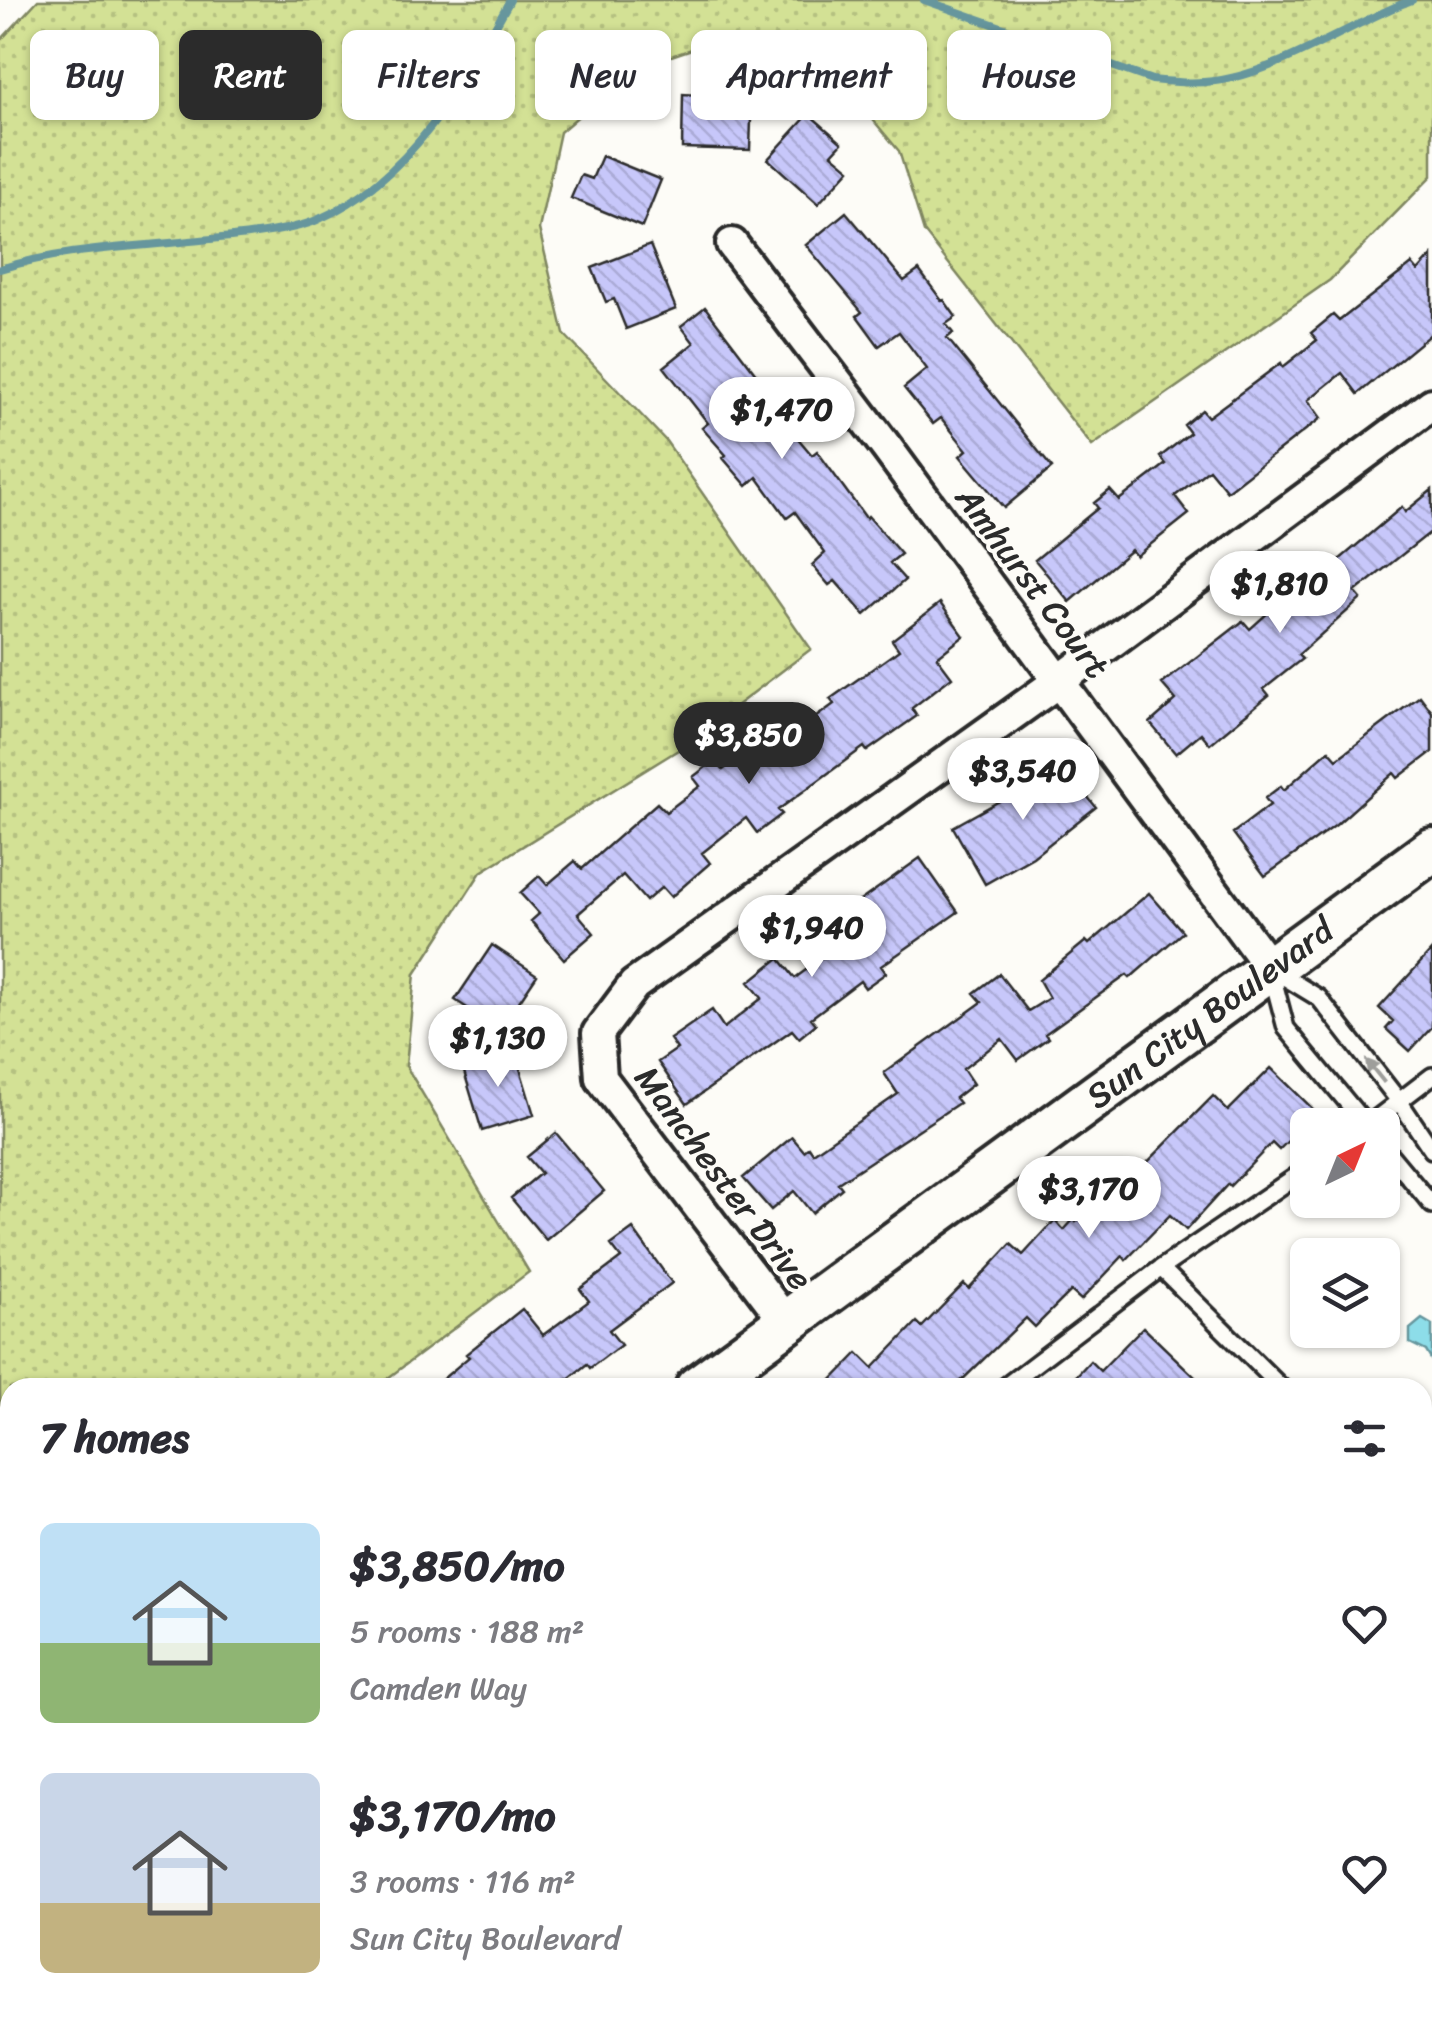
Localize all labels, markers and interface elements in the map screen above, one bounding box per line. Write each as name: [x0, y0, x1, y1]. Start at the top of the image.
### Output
chip: Buy: [30, 30, 159, 120]
chip: Rent: [179, 30, 322, 120]
chip: Filters: [342, 30, 515, 120]
chip: New: [535, 30, 671, 120]
chip: Apartment: [691, 30, 927, 120]
chip: House: [947, 30, 1111, 120]
pin: $1,470: [701, 377, 863, 462]
text: $1,470: [731, 381, 833, 438]
street label: Amhurst Court: [938, 471, 1127, 692]
pin: $1,810: [1199, 551, 1361, 636]
text: $1,810: [1231, 555, 1329, 612]
pin: $3,850: [668, 702, 830, 787]
text: $3,850: [696, 706, 802, 763]
pin: $3,540: [942, 738, 1104, 823]
text: $3,540: [969, 742, 1077, 799]
pin: $1,940: [731, 895, 893, 980]
text: $1,940: [760, 899, 864, 956]
street label: Sun City Boulevard: [1072, 899, 1349, 1125]
pin: $1,130: [417, 1005, 579, 1090]
text: $1,130: [450, 1009, 546, 1066]
street label: Manchester Drive: [618, 1052, 830, 1304]
one-way arrow: [1365, 1059, 1386, 1084]
north arrow: [1290, 1108, 1400, 1218]
map controls: [1290, 1108, 1400, 1348]
pin: $3,170: [1008, 1156, 1170, 1241]
text: $3,170: [1039, 1160, 1139, 1217]
button: layers: [1290, 1238, 1400, 1348]
text: 7 homes: [40, 1401, 189, 1475]
icon: filters: [1337, 1411, 1392, 1466]
text: $3,850/mo: [350, 1529, 565, 1603]
icon: home: [120, 1563, 240, 1683]
icon: heart: [1337, 1596, 1392, 1651]
text: 5 rooms · 188 m²: [350, 1603, 584, 1660]
text: Camden Way: [350, 1660, 527, 1717]
text: $3,170/mo: [350, 1779, 556, 1853]
icon: home: [120, 1813, 240, 1933]
icon: heart: [1337, 1846, 1392, 1901]
text: 3 rooms · 116 m²: [350, 1853, 576, 1910]
text: Sun City Boulevard: [350, 1910, 620, 1967]

